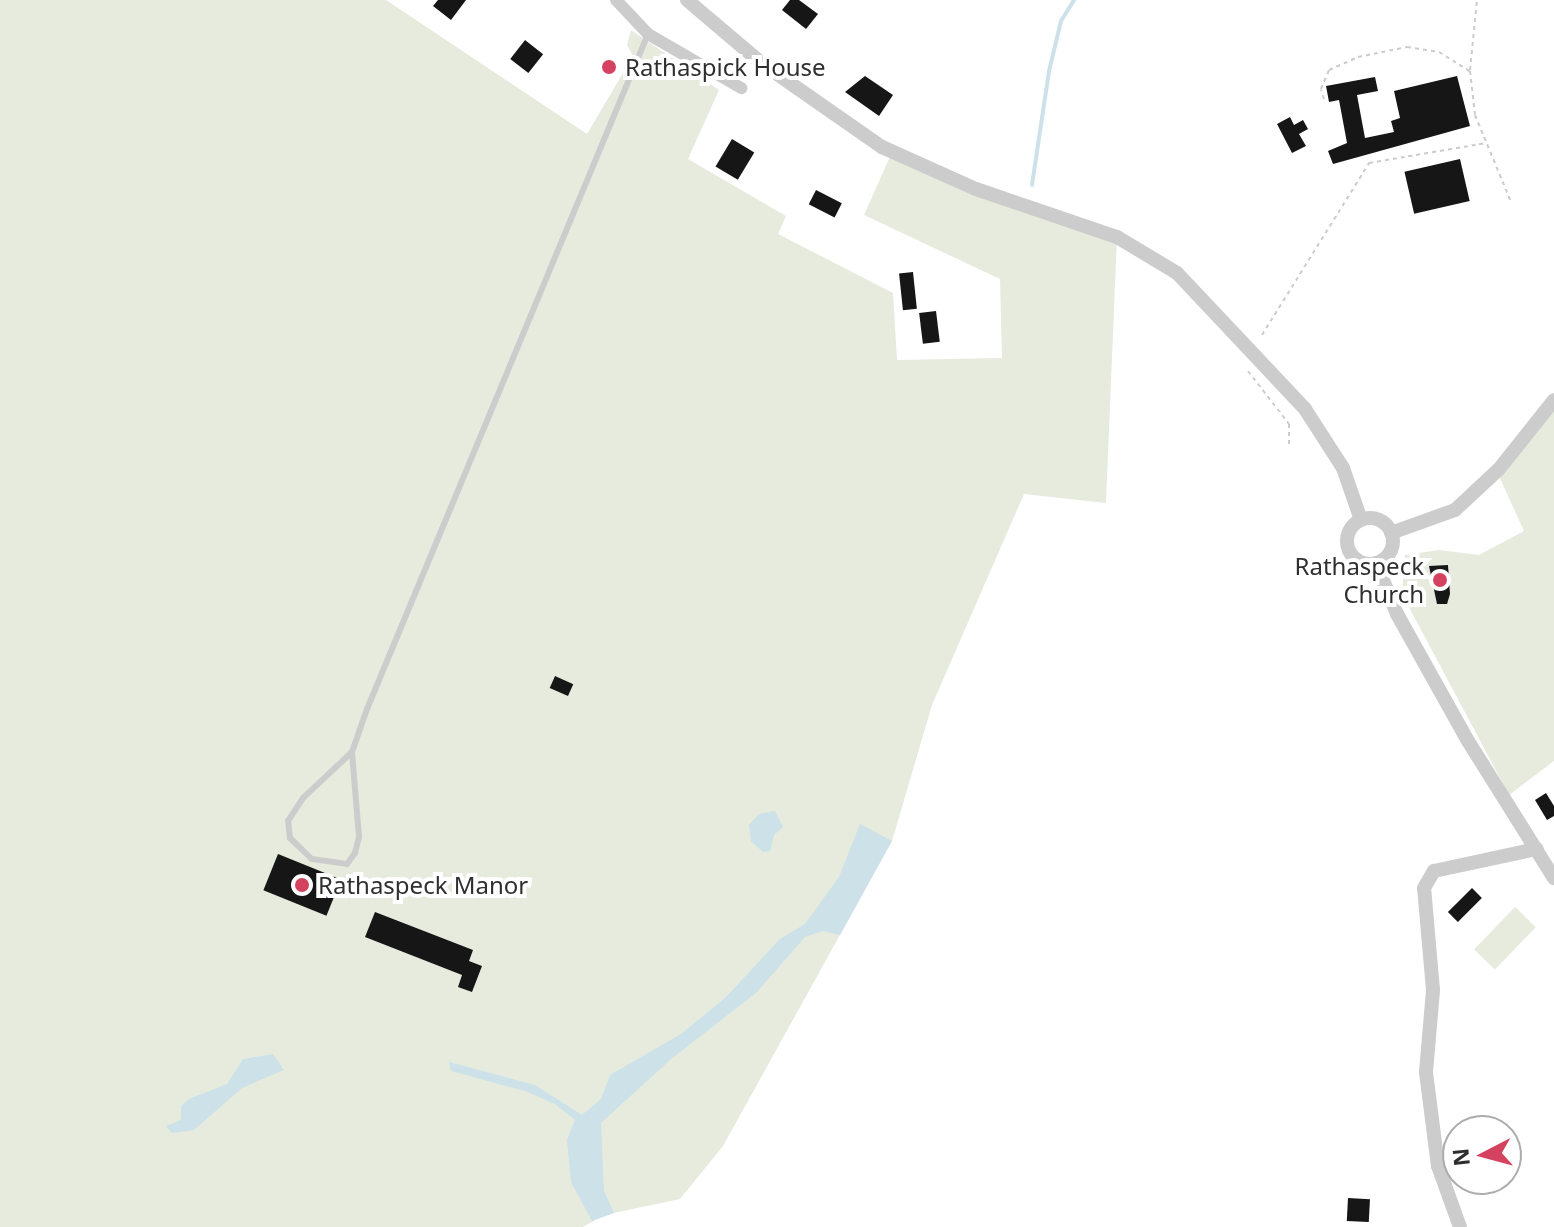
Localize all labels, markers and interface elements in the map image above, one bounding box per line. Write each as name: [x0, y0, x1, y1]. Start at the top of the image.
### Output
place label: Rathaspick House: [625, 53, 826, 81]
marker: Rathaspick House: [600, 58, 618, 76]
place label: Rathaspeck Church: [1295, 552, 1424, 608]
marker: Rathaspeck Church: [1431, 571, 1449, 589]
place label: Rathaspeck Manor: [318, 871, 528, 899]
marker: Rathaspeck Manor: [293, 876, 311, 894]
north arrow: [1442, 1115, 1522, 1195]
text: N: [1444, 1147, 1476, 1168]

